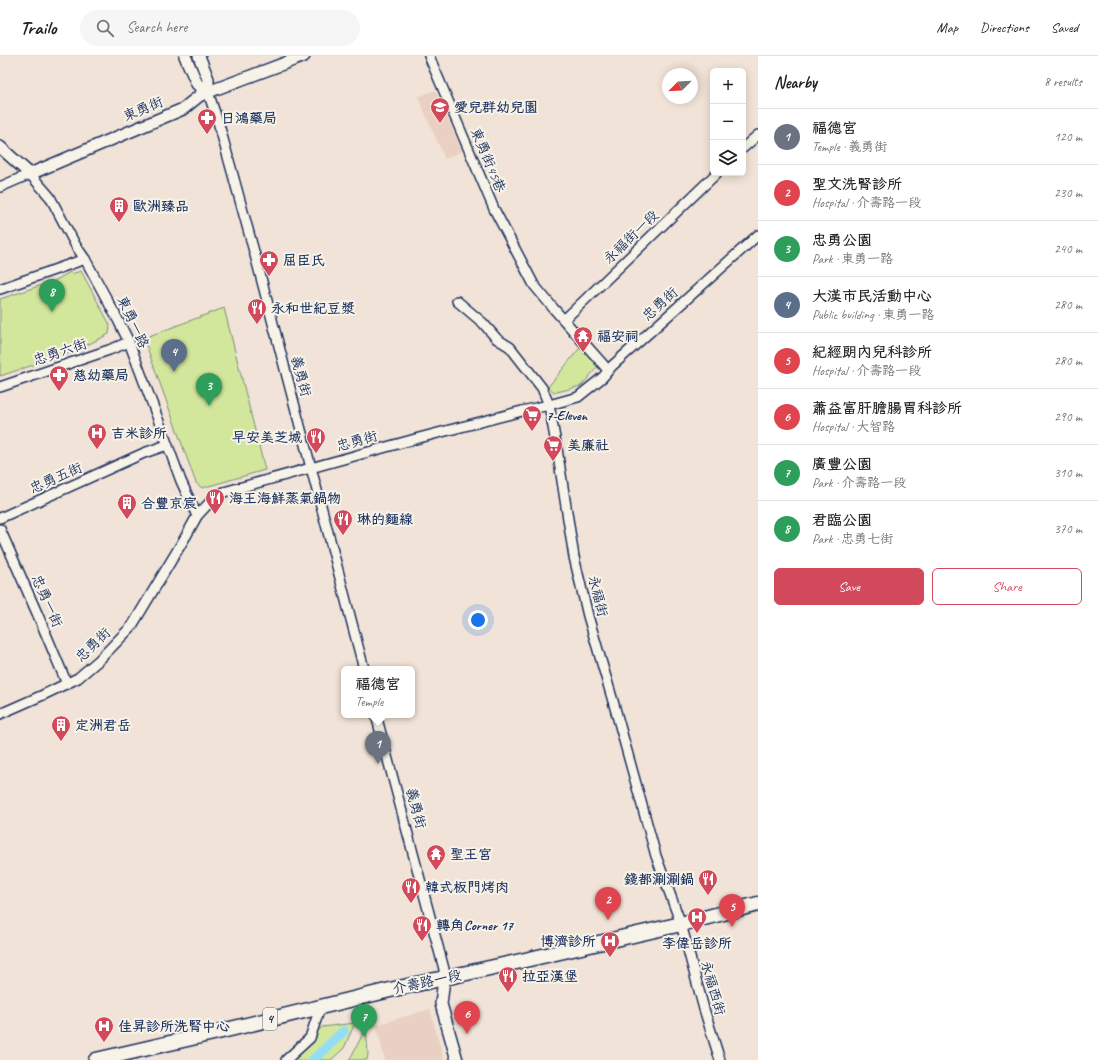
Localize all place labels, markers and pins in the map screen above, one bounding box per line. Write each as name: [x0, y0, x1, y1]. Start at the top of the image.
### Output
school or university icon: 愛兒群幼兒園: [429, 96, 451, 124]
place label: 愛兒群幼兒園: [454, 99, 538, 116]
pharmacy icon: 日鴻藥局: [196, 107, 218, 135]
place label: 日鴻藥局: [221, 110, 277, 127]
building icon: 歐洲臻品: [108, 195, 130, 223]
place label: 歐洲臻品: [133, 198, 189, 215]
pharmacy icon: 屈臣氏: [258, 249, 280, 277]
place label: 屈臣氏: [283, 252, 325, 269]
pin: 8: [39, 279, 65, 312]
restaurant icon: 永和世紀豆漿: [246, 297, 268, 325]
place label: 永和世紀豆漿: [271, 300, 355, 317]
temple icon: 福安祠: [572, 325, 594, 353]
place label: 福安祠: [597, 328, 639, 345]
pin: 4: [161, 339, 187, 372]
pharmacy icon: 慈幼藥局: [48, 364, 70, 392]
place label: 慈幼藥局: [73, 367, 129, 384]
pin: 3: [196, 373, 222, 406]
supermarket icon: 7-Eleven: [521, 404, 543, 432]
place label: 7-Eleven: [546, 407, 589, 424]
hospital icon: 吉米診所: [86, 422, 108, 450]
place label: 吉米診所: [111, 425, 167, 442]
restaurant icon: 早安美芝城: [305, 426, 327, 454]
place label: 早安美芝城: [232, 429, 302, 446]
supermarket icon: 美廉社: [542, 434, 564, 462]
place label: 美廉社: [567, 437, 609, 454]
restaurant icon: 海王海鮮蒸氣鍋物: [204, 487, 226, 515]
place label: 海王海鮮蒸氣鍋物: [229, 490, 341, 507]
building icon: 合豐京宸: [116, 492, 138, 520]
place label: 合豐京宸: [141, 495, 197, 512]
restaurant icon: 琳的麵線: [332, 508, 354, 536]
place label: 琳的麵線: [357, 511, 413, 528]
building icon: 定洲君岳: [50, 714, 72, 742]
place label: 定洲君岳: [75, 717, 131, 734]
pin: 1: [365, 731, 391, 764]
temple icon: 聖王宮: [425, 843, 447, 871]
place label: 聖王宮: [450, 846, 492, 863]
restaurant icon: 錢都涮涮鍋: [697, 868, 719, 896]
place label: 錢都涮涮鍋: [624, 871, 694, 888]
restaurant icon: 韓式板門烤肉: [400, 876, 422, 904]
place label: 韓式板門烤肉: [425, 879, 509, 896]
pin: 2: [595, 887, 621, 920]
pin: 5: [719, 894, 745, 927]
hospital icon: 李偉岳診所: [686, 906, 708, 934]
restaurant icon: 轉角Corner 17: [411, 914, 433, 942]
place label: 轉角Corner 17: [436, 917, 515, 934]
hospital icon: 博濟診所: [599, 930, 621, 958]
place label: 博濟診所: [540, 933, 596, 950]
place label: 李偉岳診所: [662, 935, 732, 952]
restaurant icon: 拉亞漢堡: [497, 965, 519, 993]
place label: 拉亞漢堡: [522, 968, 578, 985]
pin: 6: [454, 1001, 480, 1034]
pin: 7: [351, 1004, 377, 1037]
hospital icon: 佳昇診所洗腎中心: [93, 1015, 115, 1043]
place label: 佳昇診所洗腎中心: [118, 1018, 230, 1035]

